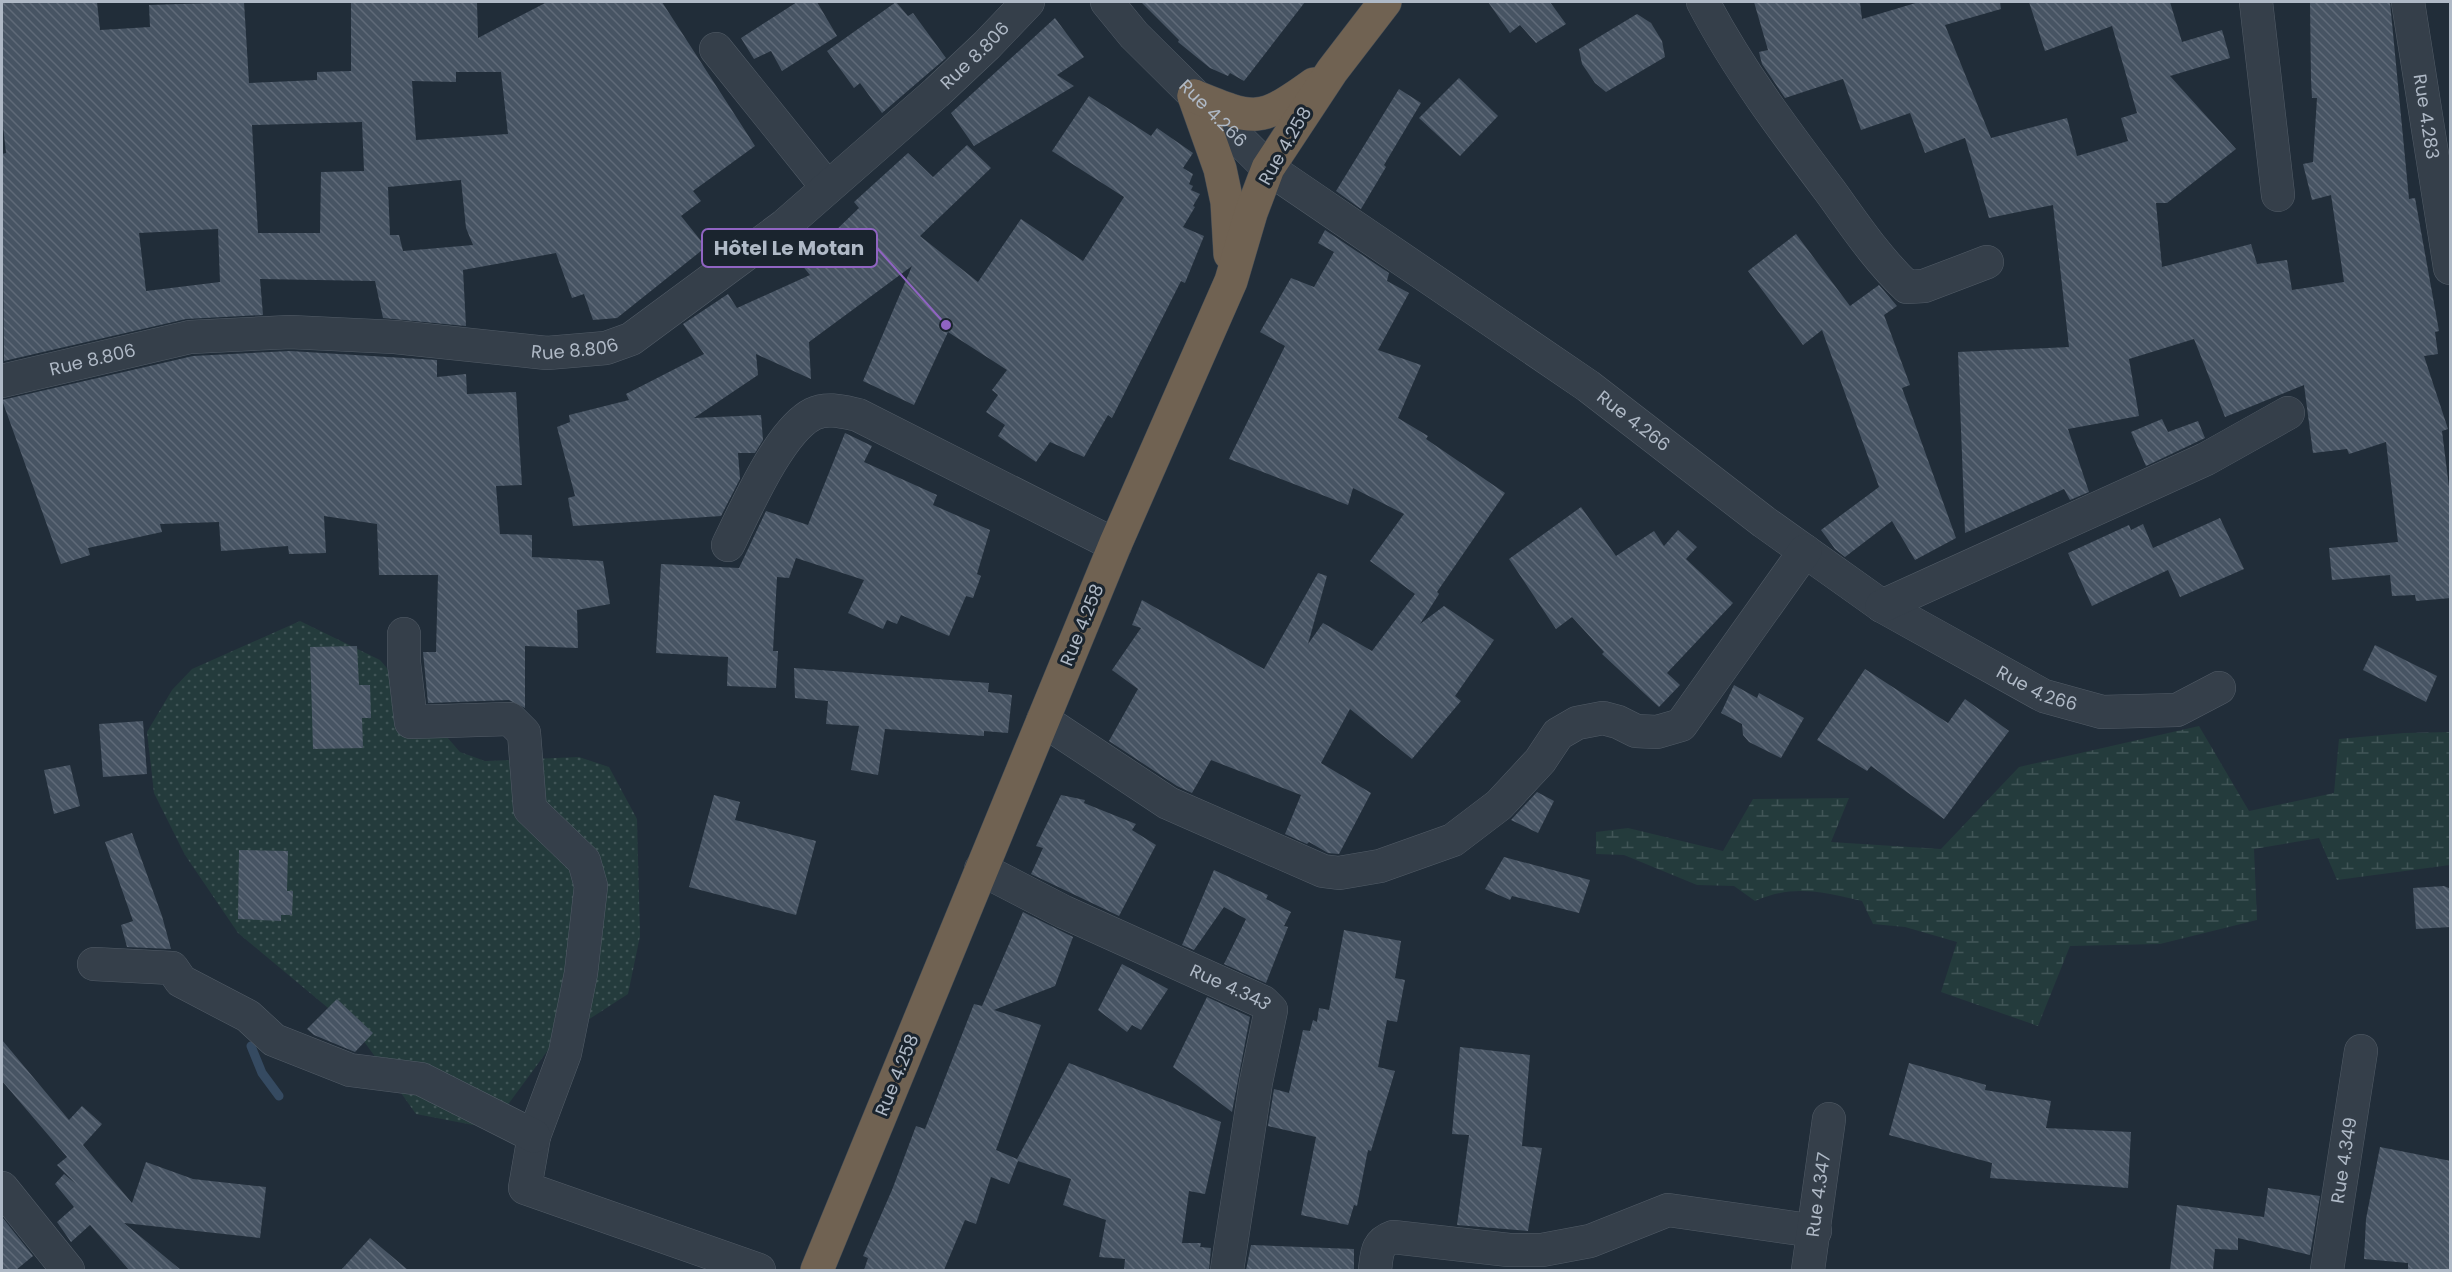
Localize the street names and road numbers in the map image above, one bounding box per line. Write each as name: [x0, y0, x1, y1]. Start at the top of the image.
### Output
street label: Rue 8.806: [934, 16, 1015, 95]
street label: Rue 4.283: [2408, 72, 2446, 161]
street label: Rue 4.266: [1174, 74, 1253, 153]
street label: Rue 4.258: [1252, 102, 1317, 189]
street label: Rue 8.806: [530, 332, 622, 365]
street label: Rue 8.806: [47, 337, 138, 381]
street label: Rue 4.266: [1592, 384, 1676, 457]
street label: Rue 4.258: [1054, 580, 1109, 670]
street label: Rue 4.266: [1992, 659, 2080, 717]
street label: Rue 4.343: [1186, 958, 1277, 1016]
street label: Rue 4.258: [869, 1030, 924, 1120]
street label: Rue 4.349: [2325, 1115, 2363, 1205]
street label: Rue 4.347: [1800, 1150, 1836, 1239]

